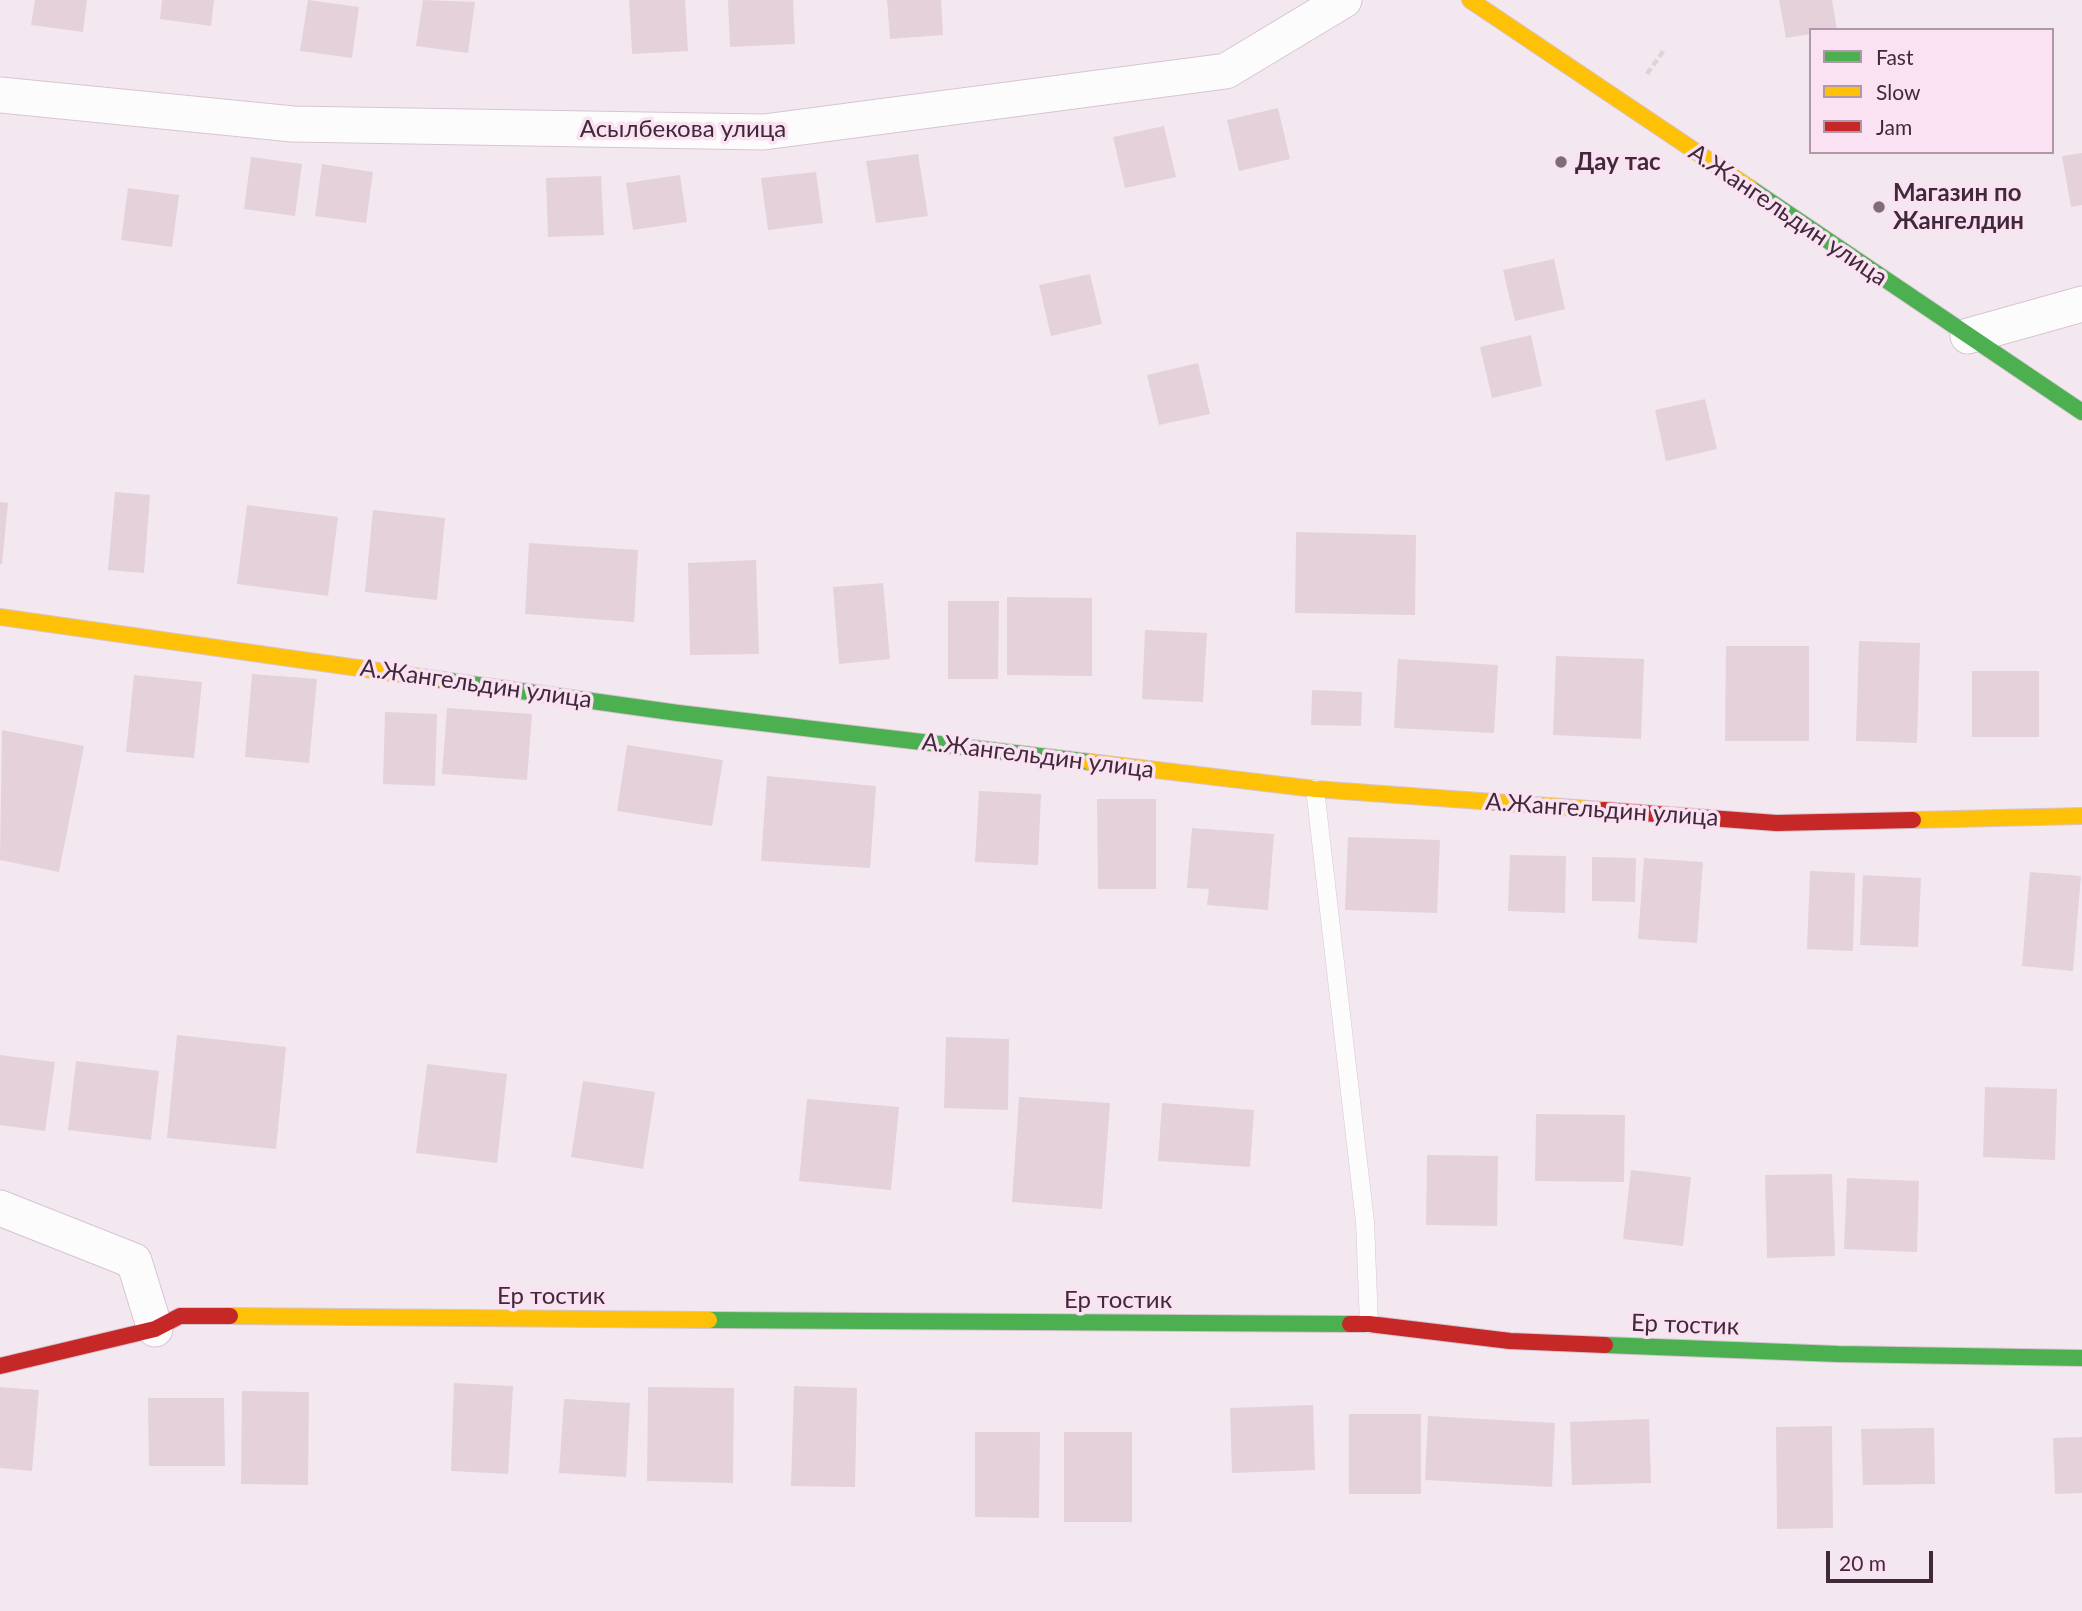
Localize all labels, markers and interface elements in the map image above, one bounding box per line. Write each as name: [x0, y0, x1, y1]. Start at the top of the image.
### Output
legend: [1809, 28, 2054, 154]
text: Fast: [1876, 44, 1913, 69]
text: Slow: [1876, 79, 1920, 104]
text: Jam: [1876, 114, 1912, 139]
street label: Асылбекова улица: [580, 115, 786, 143]
street label: А.Жангельдин улица: [1683, 138, 1893, 292]
place label: Дау тас: [1575, 148, 1661, 176]
marker: Дау тас: [1553, 154, 1569, 170]
place label: Магазин по Жангелдин: [1893, 179, 2024, 235]
marker: Магазин по Жангелдин: [1871, 199, 1887, 215]
street label: А.Жангельдин улица: [358, 653, 594, 715]
street label: А.Жангельдин улица: [920, 727, 1156, 785]
street label: А.Жангельдин улица: [1485, 787, 1719, 833]
street label: Ер тостик: [497, 1282, 605, 1310]
street label: Ер тостик: [1064, 1286, 1172, 1314]
street label: Ер тостик: [1630, 1309, 1740, 1341]
scale bar: [1830, 1538, 1937, 1582]
text: 20 m: [1839, 1550, 1886, 1575]

